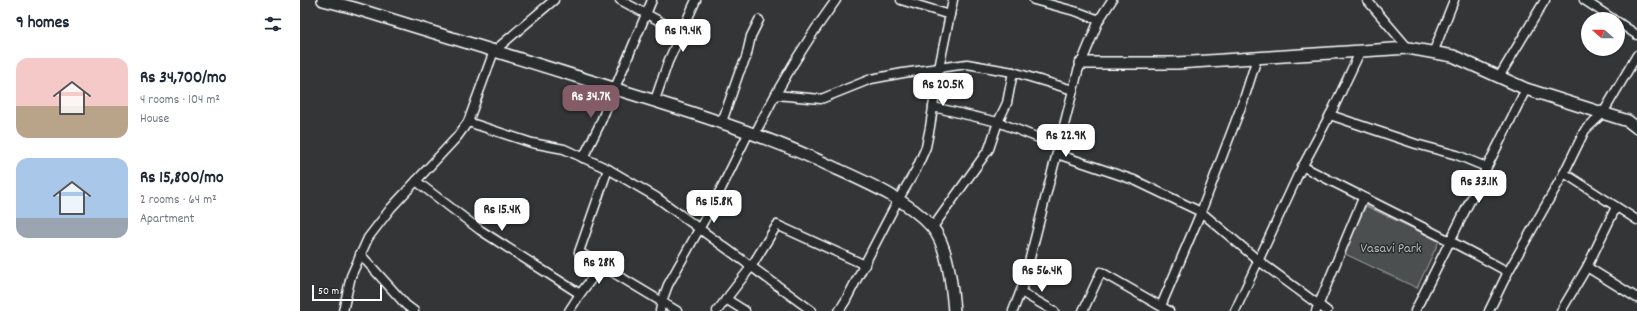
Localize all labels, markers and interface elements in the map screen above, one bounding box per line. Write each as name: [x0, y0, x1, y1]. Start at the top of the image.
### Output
text: 9 homes: [16, 12, 69, 36]
north arrow: [1581, 12, 1625, 56]
map controls: [1581, 12, 1625, 56]
icon: filters: [262, 13, 284, 35]
pin: Rs 19.4K: [642, 19, 724, 53]
text: Rs 19.4K: [664, 22, 702, 41]
text: Rs 34,700/mo: [140, 67, 226, 91]
pin: Rs 20.5K: [902, 73, 984, 107]
icon: home: [48, 74, 96, 122]
text: Rs 20.5K: [922, 76, 964, 95]
pin: Rs 34.7K: [550, 85, 632, 119]
text: Rs 34.7K: [571, 88, 611, 107]
text: 4 rooms · 104 m²: [140, 91, 220, 110]
text: House: [140, 110, 169, 129]
pin: Rs 22.9K: [1025, 124, 1107, 158]
text: Rs 22.9K: [1046, 127, 1086, 146]
text: Rs 15,800/mo: [140, 167, 224, 191]
pin: Rs 33.1K: [1438, 170, 1520, 204]
text: Rs 33.1K: [1460, 173, 1498, 192]
icon: home: [48, 174, 96, 222]
pin: Rs 15.8K: [673, 190, 755, 224]
text: 2 rooms · 64 m²: [140, 191, 217, 210]
text: Rs 15.8K: [695, 193, 733, 212]
pin: Rs 15.4K: [461, 198, 543, 232]
text: Rs 15.4K: [483, 201, 521, 220]
text: Apartment: [140, 210, 194, 229]
park label: Vasavi Park: [1360, 239, 1422, 259]
pin: Rs 28K: [566, 251, 632, 285]
text: Rs 28K: [583, 254, 615, 273]
pin: Rs 56.4K: [1001, 259, 1083, 293]
text: Rs 56.4K: [1022, 262, 1062, 281]
scale bar: [312, 283, 382, 302]
text: 50 m: [318, 284, 339, 300]

